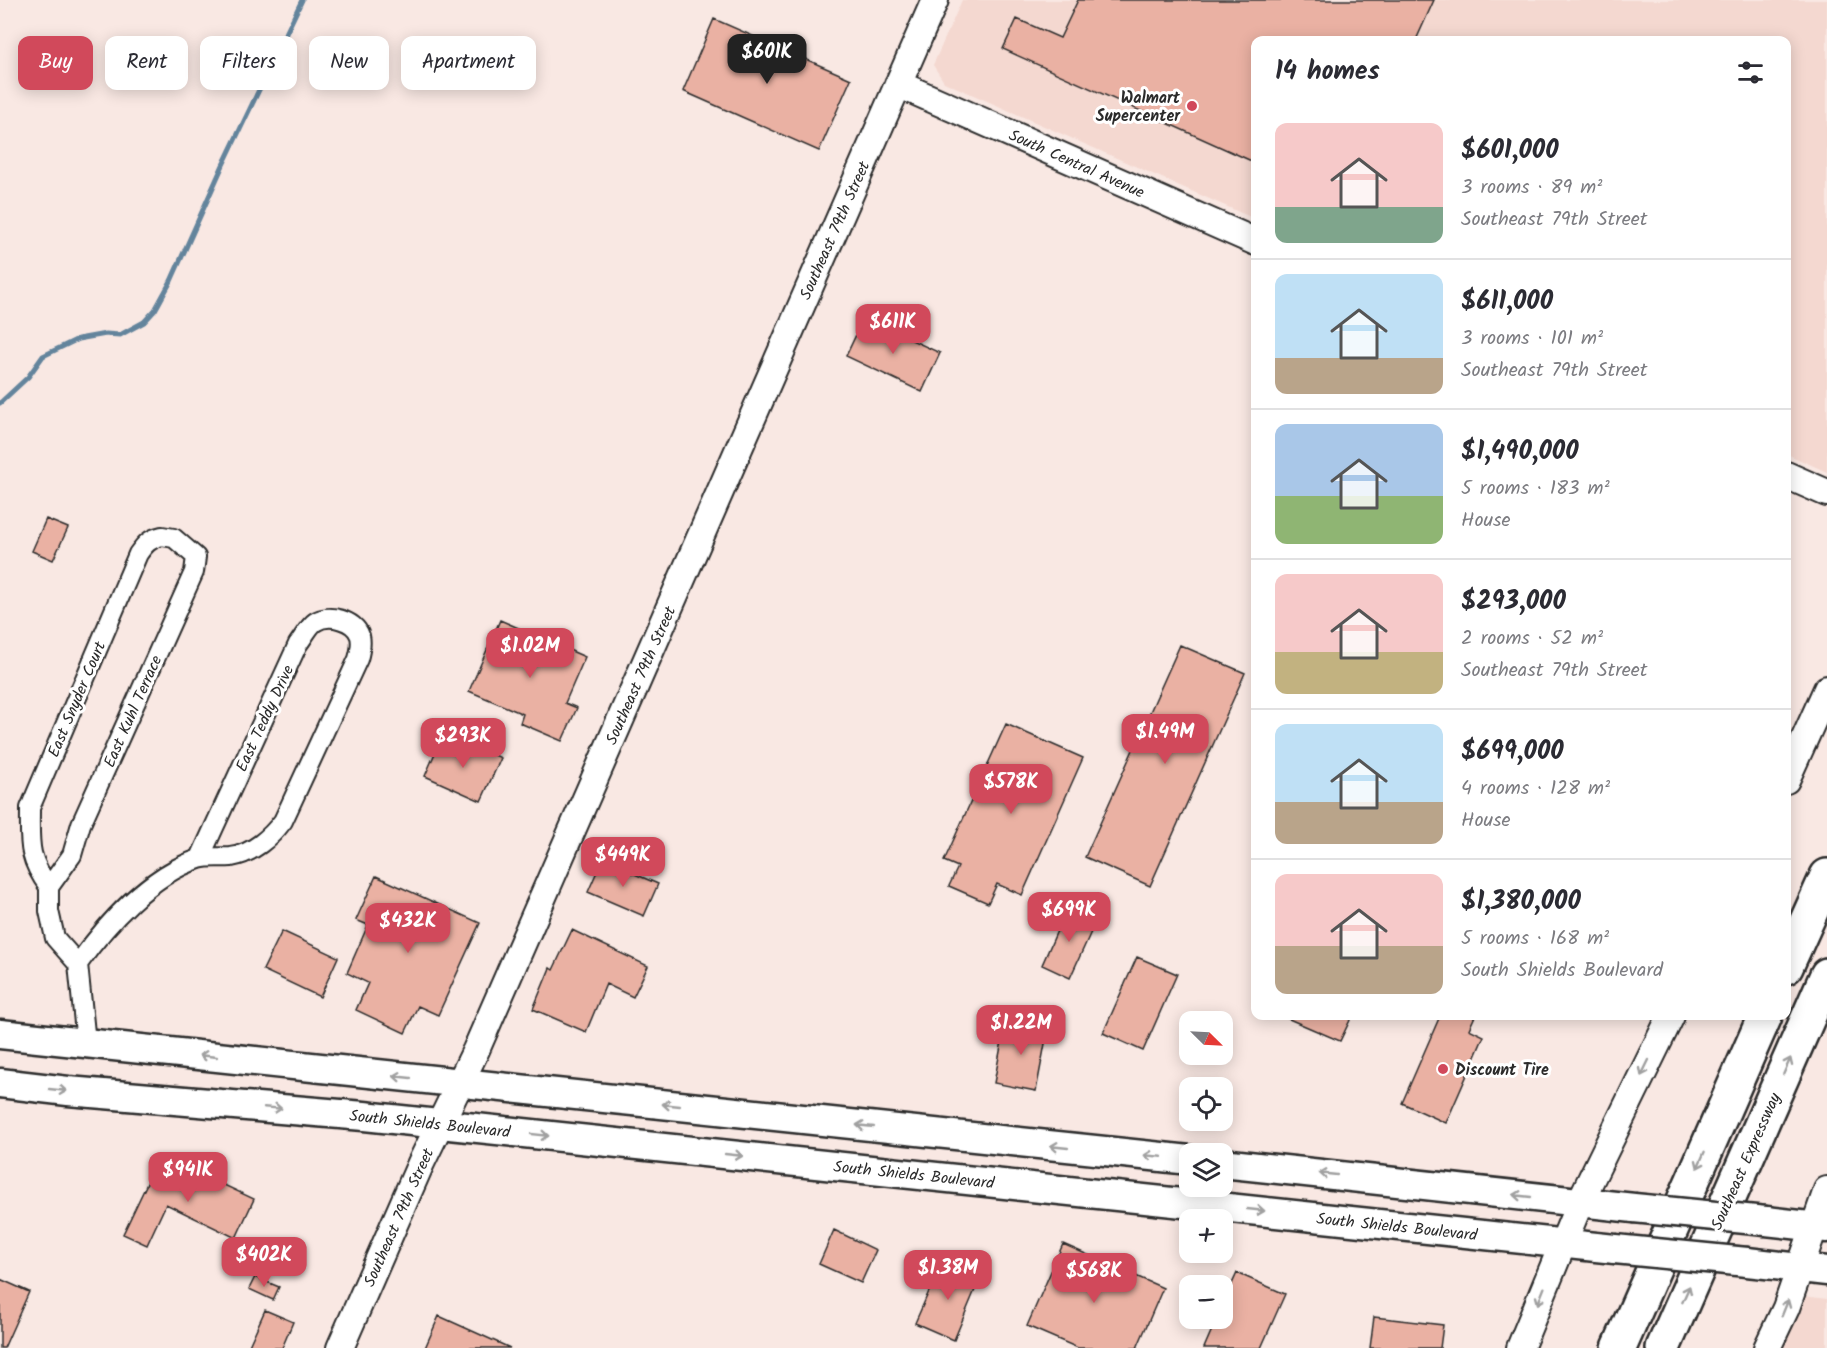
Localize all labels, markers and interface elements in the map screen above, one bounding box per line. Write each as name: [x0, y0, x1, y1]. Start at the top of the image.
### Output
pin: $601K: [725, 34, 809, 85]
chip: Buy: [18, 36, 93, 90]
chip: Rent: [105, 36, 188, 90]
chip: Filters: [200, 36, 297, 90]
chip: New: [309, 36, 389, 90]
chip: Apartment: [401, 36, 536, 90]
text: $601K: [741, 37, 793, 69]
text: 14 homes: [1275, 51, 1380, 93]
icon: filters: [1734, 56, 1767, 89]
place label: Walmart Supercenter: [1096, 86, 1181, 129]
marker: Walmart Supercenter: [1185, 99, 1199, 113]
street label: South Central Avenue: [1004, 123, 1148, 206]
text: $601,000: [1461, 130, 1559, 172]
icon: home: [1323, 147, 1395, 219]
street label: Southeast 79th Street: [794, 157, 877, 304]
text: 3 rooms · 89 m²: [1461, 172, 1602, 204]
text: Southeast 79th Street: [1461, 204, 1648, 236]
text: $611,000: [1461, 281, 1553, 323]
icon: home: [1323, 298, 1395, 370]
pin: $611K: [851, 304, 935, 355]
text: $611K: [870, 307, 916, 339]
text: 3 rooms · 101 m²: [1461, 323, 1603, 355]
text: Southeast 79th Street: [1461, 355, 1648, 387]
text: $1,490,000: [1461, 431, 1579, 473]
icon: home: [1323, 448, 1395, 520]
text: 5 rooms · 183 m²: [1461, 473, 1610, 505]
text: House: [1461, 505, 1511, 537]
text: $293,000: [1461, 581, 1566, 623]
icon: home: [1323, 598, 1395, 670]
street label: Southeast 79th Street: [600, 602, 683, 749]
text: 2 rooms · 52 m²: [1461, 623, 1603, 655]
pin: $1.02M: [481, 628, 579, 679]
text: $1.02M: [500, 631, 560, 663]
street label: East Snyder Court: [42, 637, 113, 761]
street label: East Kuhl Terrace: [97, 651, 169, 772]
text: Southeast 79th Street: [1461, 655, 1648, 687]
street label: East Teddy Drive: [230, 661, 301, 776]
pin: $1.49M: [1116, 714, 1214, 765]
text: $1.49M: [1136, 717, 1194, 749]
pin: $293K: [421, 718, 505, 769]
text: $293K: [435, 721, 491, 753]
text: $699,000: [1461, 731, 1564, 773]
icon: home: [1323, 748, 1395, 820]
pin: $578K: [969, 764, 1053, 815]
text: $578K: [983, 767, 1039, 799]
text: 4 rooms · 128 m²: [1461, 773, 1610, 805]
text: House: [1461, 805, 1511, 837]
pin: $449K: [581, 837, 665, 888]
text: $449K: [595, 840, 651, 872]
text: $1,380,000: [1461, 881, 1581, 923]
pin: $699K: [1027, 892, 1111, 943]
text: $699K: [1042, 895, 1096, 927]
icon: home: [1323, 898, 1395, 970]
pin: $432K: [366, 903, 450, 954]
text: $432K: [379, 906, 437, 938]
text: 5 rooms · 168 m²: [1461, 923, 1609, 955]
text: South Shields Boulevard: [1461, 955, 1663, 987]
pin: $1.22M: [972, 1005, 1070, 1056]
text: $1.22M: [990, 1008, 1052, 1040]
north arrow: [1179, 1011, 1233, 1065]
map controls: [1179, 1011, 1233, 1329]
one-way arrow: [198, 1050, 218, 1061]
one-way arrow: [1782, 1057, 1793, 1075]
place label: Discount Tire: [1455, 1058, 1549, 1083]
one-way arrow: [1639, 1059, 1651, 1077]
marker: Discount Tire: [1436, 1062, 1450, 1076]
one-way arrow: [392, 1072, 412, 1083]
button: locate: [1179, 1077, 1233, 1131]
one-way arrow: [48, 1085, 68, 1096]
street label: Southeast Expressway: [1705, 1088, 1788, 1234]
one-way arrow: [662, 1099, 681, 1110]
one-way arrow: [263, 1103, 283, 1114]
street label: South Shields Boulevard: [348, 1104, 513, 1145]
one-way arrow: [855, 1120, 875, 1131]
one-way arrow: [529, 1130, 549, 1141]
one-way arrow: [1049, 1141, 1069, 1152]
button: layers: [1179, 1143, 1233, 1197]
street label: Southeast 79th Street: [358, 1144, 441, 1291]
one-way arrow: [723, 1150, 743, 1161]
one-way arrow: [1144, 1150, 1164, 1161]
one-way arrow: [1695, 1151, 1707, 1169]
pin: $941K: [146, 1152, 230, 1203]
text: $941K: [163, 1155, 213, 1187]
street label: South Shields Boulevard: [832, 1155, 997, 1196]
one-way arrow: [1319, 1169, 1339, 1180]
one-way arrow: [1512, 1190, 1532, 1201]
one-way arrow: [1246, 1205, 1266, 1216]
street label: South Shields Boulevard: [1315, 1207, 1480, 1248]
button: +: [1179, 1209, 1233, 1263]
pin: $402K: [222, 1237, 306, 1288]
text: $402K: [236, 1240, 292, 1272]
pin: $1.38M: [899, 1250, 997, 1301]
text: $1.38M: [918, 1253, 978, 1285]
pin: $568K: [1052, 1253, 1136, 1304]
text: $568K: [1066, 1256, 1122, 1288]
button: −: [1179, 1275, 1233, 1329]
one-way arrow: [1535, 1286, 1546, 1304]
one-way arrow: [1681, 1286, 1693, 1304]
one-way arrow: [1780, 1300, 1791, 1318]

